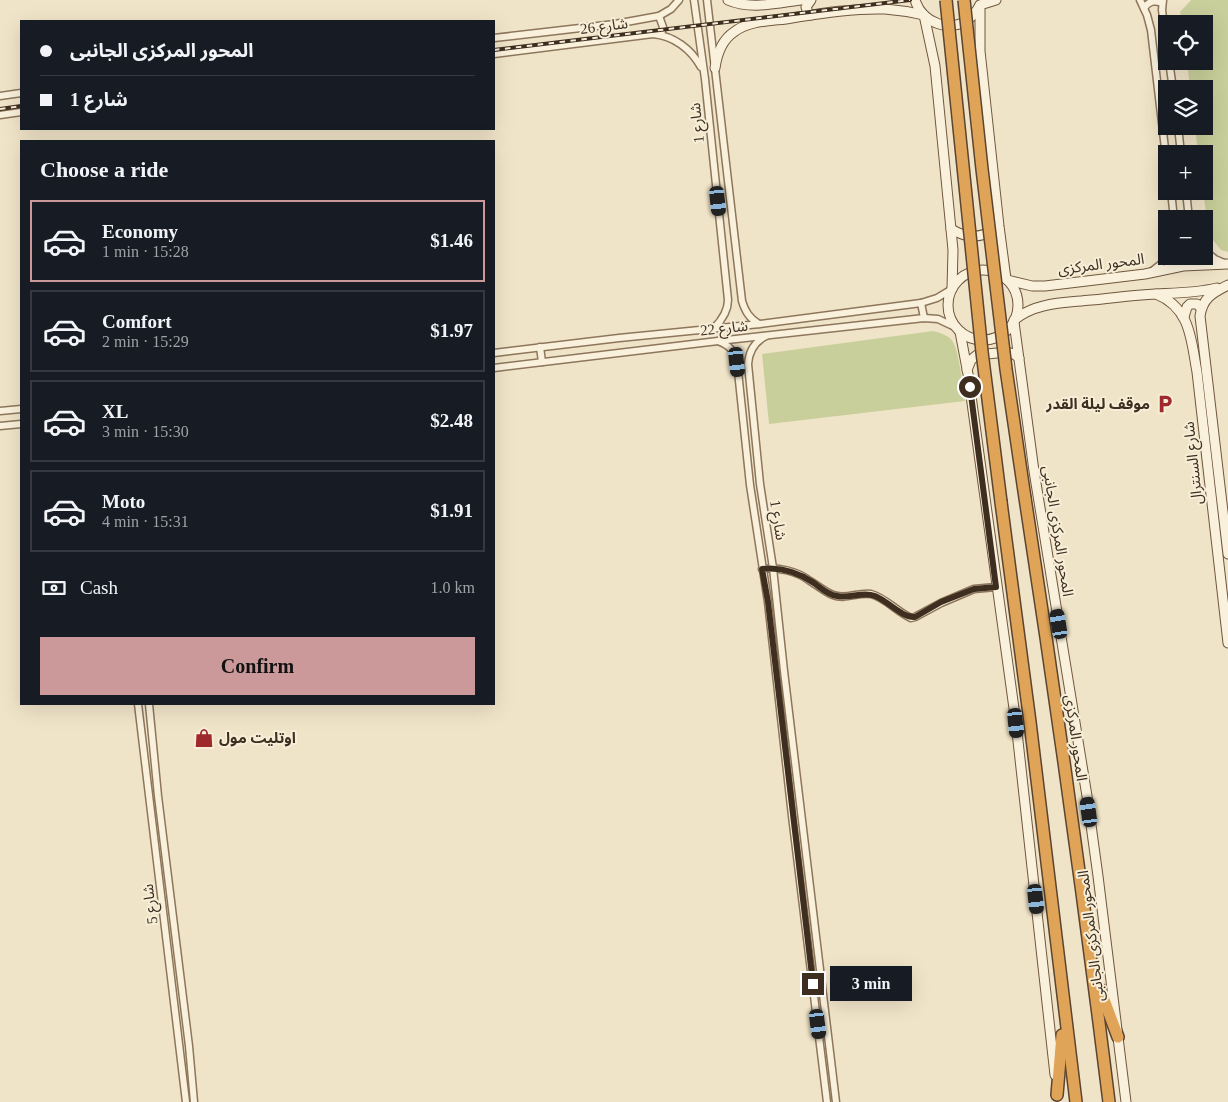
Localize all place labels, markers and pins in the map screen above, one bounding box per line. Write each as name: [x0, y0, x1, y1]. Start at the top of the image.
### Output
parking icon: موقف ليلة القدر: [1154, 393, 1176, 415]
place label: موقف ليلة القدر: [1045, 396, 1150, 413]
shop icon: اوتليت مول: [193, 727, 215, 749]
place label: اوتليت مول: [219, 730, 296, 747]

